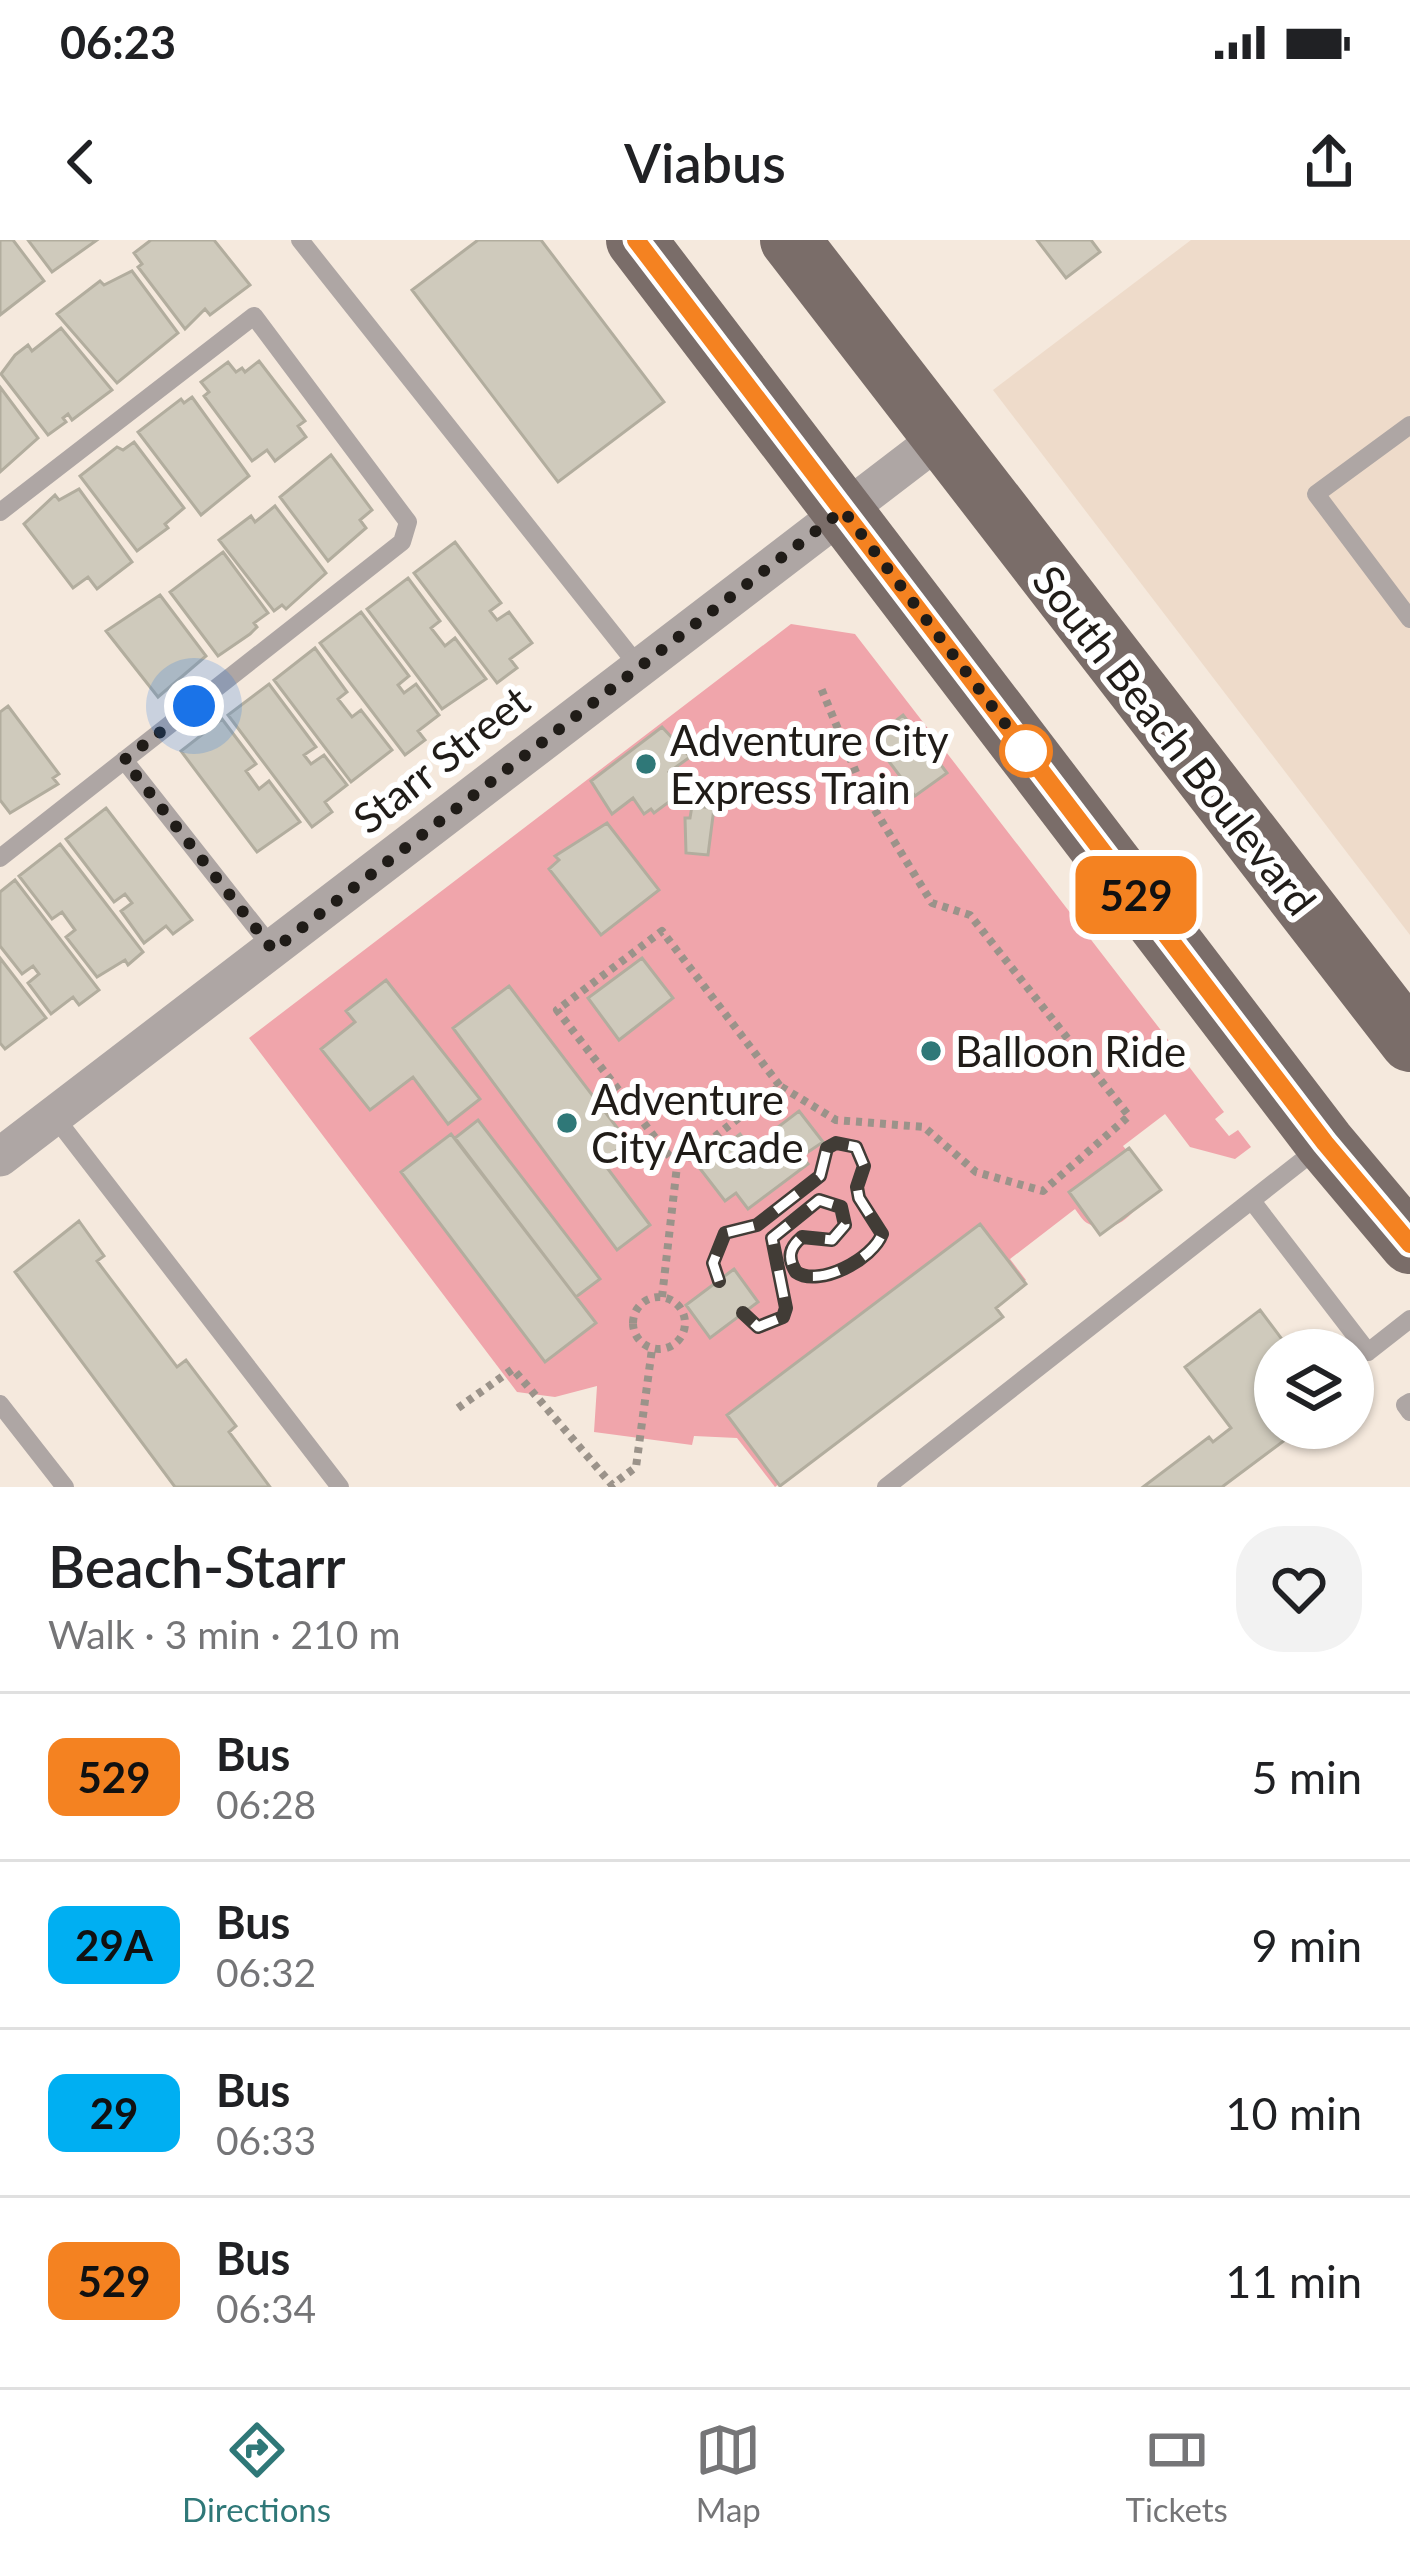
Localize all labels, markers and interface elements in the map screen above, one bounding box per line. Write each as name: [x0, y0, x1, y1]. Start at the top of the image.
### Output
text: 06:23: [60, 15, 176, 69]
icon: back: [48, 129, 114, 195]
icon: share: [1296, 129, 1362, 195]
text: Viabus: [624, 130, 786, 195]
street label: South Beach Boulevard: [1023, 556, 1327, 924]
street label: Starr Street: [343, 675, 539, 843]
your location: [164, 676, 224, 736]
place label: Adventure City Express Train: [670, 715, 949, 813]
unlabelled marker: [1001, 726, 1051, 776]
marker: Adventure City Express Train: [633, 751, 659, 777]
line badge: 529: [1067, 856, 1205, 934]
text: 529: [1099, 870, 1173, 920]
place label: Balloon Ride: [955, 1026, 1186, 1076]
marker: Balloon Ride: [918, 1038, 944, 1064]
place label: Adventure City Arcade: [591, 1074, 804, 1172]
marker: Adventure City Arcade: [554, 1110, 580, 1136]
map controls: [1254, 1329, 1374, 1449]
button: layers: [1254, 1329, 1374, 1449]
button: heart: [1236, 1526, 1362, 1652]
text: Beach-Starr: [48, 1532, 346, 1600]
text: Walk · 3 min · 210 m: [48, 1611, 401, 1657]
text: Bus: [216, 1727, 290, 1781]
text: 5 min: [1251, 1750, 1362, 1804]
text: 529: [77, 1752, 151, 1802]
text: 06:28: [216, 1781, 316, 1827]
text: Bus: [216, 1895, 290, 1949]
text: 9 min: [1251, 1918, 1362, 1972]
text: 29A: [75, 1920, 153, 1970]
text: 06:32: [216, 1949, 316, 1995]
text: Bus: [216, 2063, 290, 2117]
text: 10 min: [1225, 2086, 1362, 2140]
text: 29: [90, 2088, 138, 2138]
text: 06:33: [216, 2117, 316, 2163]
text: Bus: [216, 2231, 290, 2285]
text: 11 min: [1225, 2254, 1362, 2308]
text: 529: [77, 2256, 151, 2306]
text: 06:34: [216, 2285, 316, 2331]
tab: Directions: [182, 2417, 331, 2529]
tab: Map: [695, 2417, 761, 2529]
tab: Tickets: [1126, 2417, 1228, 2529]

